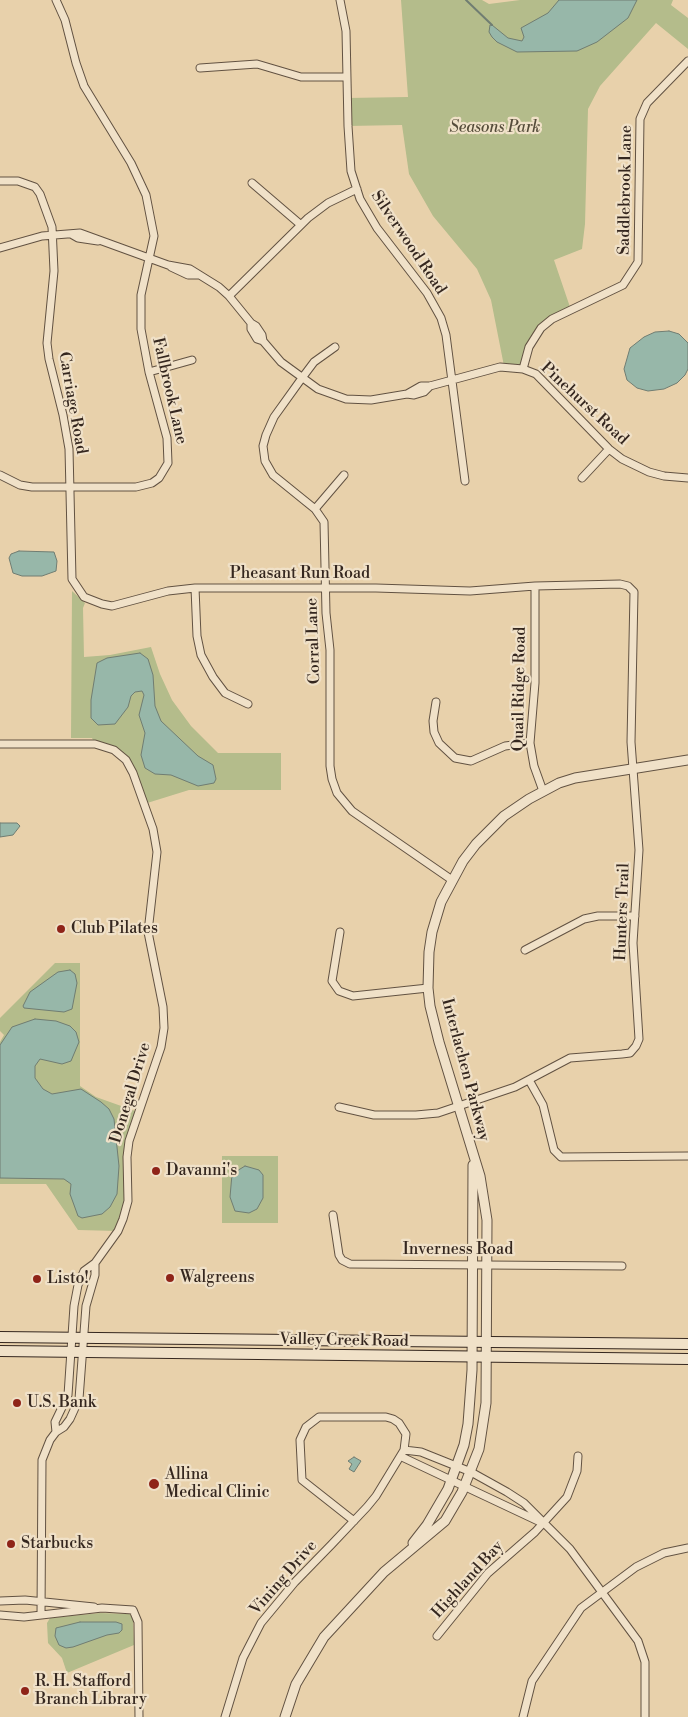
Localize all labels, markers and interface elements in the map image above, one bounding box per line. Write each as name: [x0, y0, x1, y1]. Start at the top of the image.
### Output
park label: Seasons Park: [450, 118, 540, 138]
street label: Saddlebrook Lane: [615, 125, 637, 255]
street label: Silverwood Road: [366, 187, 450, 299]
street label: Fallbrook Lane: [147, 336, 191, 446]
street label: Carriage Road: [54, 350, 90, 456]
street label: Pinehurst Road: [536, 359, 632, 449]
street label: Pheasant Run Road: [230, 564, 370, 584]
street label: Corral Lane: [303, 597, 325, 685]
street label: Quail Ridge Road: [509, 626, 531, 752]
street label: Hunters Trail: [612, 863, 634, 961]
place label: Club Pilates: [71, 919, 158, 939]
marker: Club Pilates: [55, 923, 67, 935]
street label: Interlachen Parkway: [437, 996, 493, 1144]
street label: Donegal Drive: [107, 1040, 155, 1146]
place label: Davanni's: [166, 1161, 237, 1181]
marker: Davanni's: [150, 1165, 162, 1177]
street label: Inverness Road: [403, 1240, 513, 1260]
place label: Walgreens: [180, 1268, 254, 1288]
place label: Listo!: [47, 1269, 89, 1289]
marker: Walgreens: [164, 1272, 176, 1284]
marker: Listo!: [31, 1273, 43, 1285]
street label: Valley Creek Road: [279, 1330, 409, 1352]
place label: U.S. Bank: [27, 1393, 96, 1413]
marker: U.S. Bank: [11, 1397, 23, 1409]
place label: Allina Medical Clinic: [165, 1465, 270, 1503]
marker: Allina Medical Clinic: [147, 1477, 161, 1491]
place label: Starbucks: [21, 1534, 93, 1554]
street label: Vining Drive: [246, 1537, 322, 1619]
street label: Highland Bay: [428, 1537, 508, 1623]
marker: Starbucks: [5, 1538, 17, 1550]
place label: R. H. Stafford Branch Library: [35, 1672, 147, 1710]
marker: R. H. Stafford Branch Library: [19, 1685, 31, 1697]

